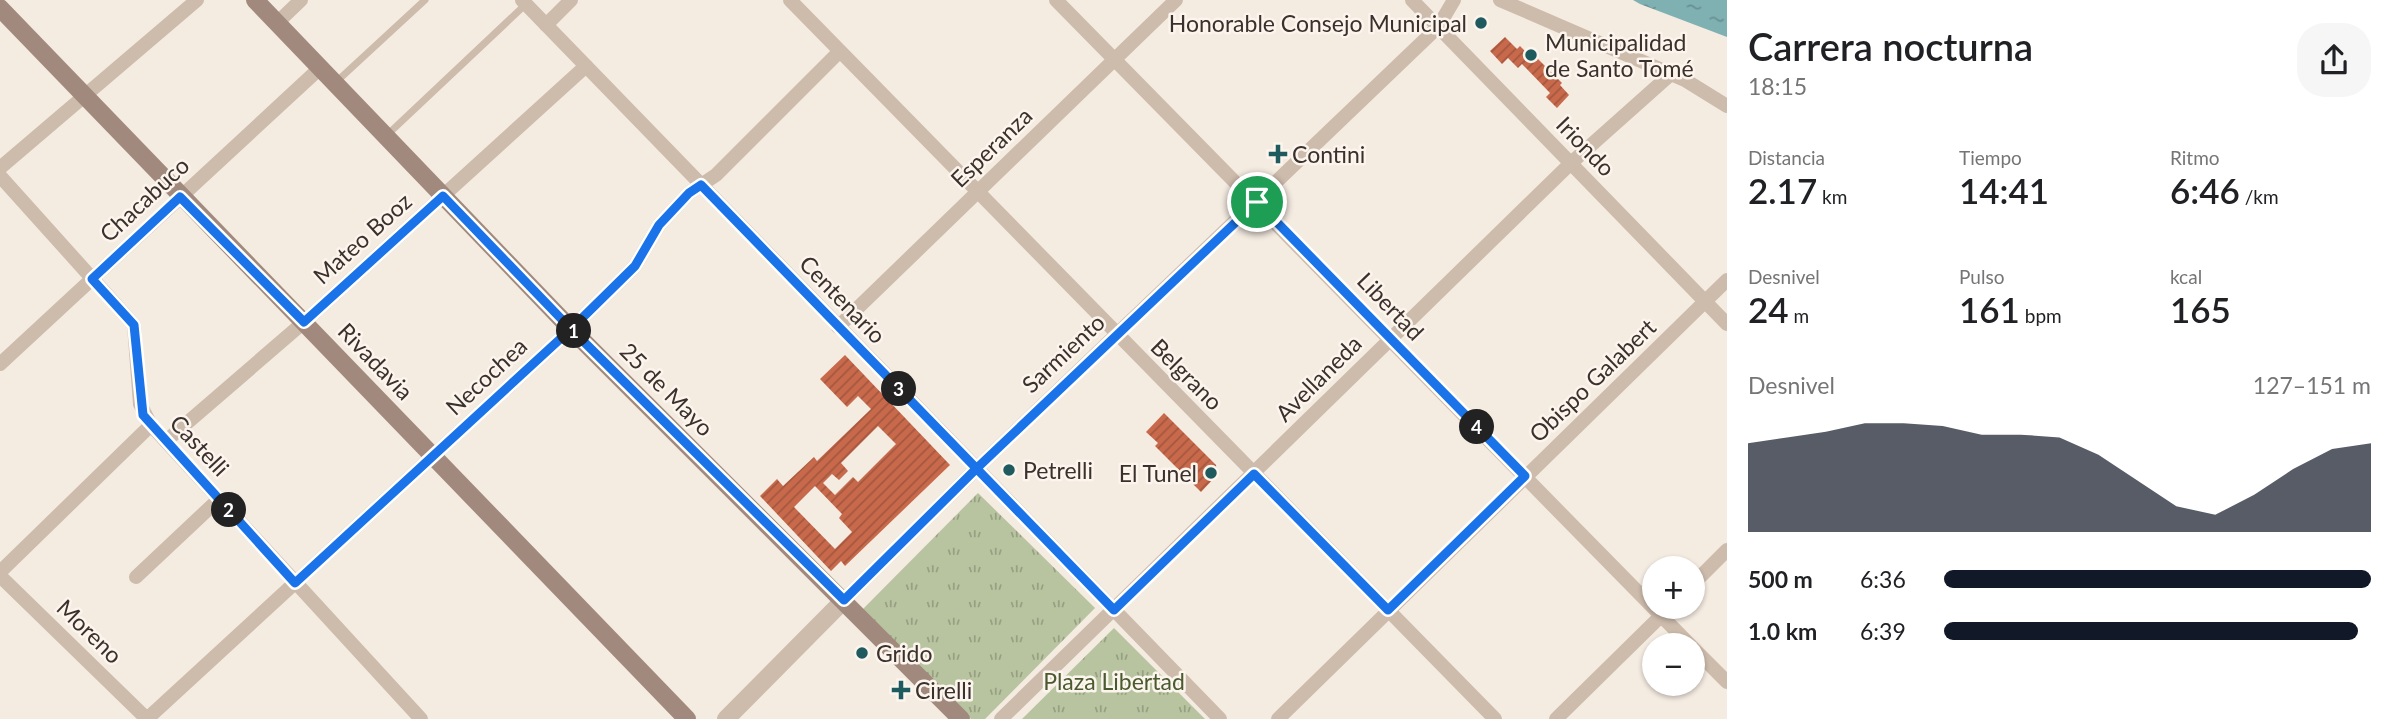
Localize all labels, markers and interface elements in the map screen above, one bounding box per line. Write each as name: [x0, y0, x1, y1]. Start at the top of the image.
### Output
place label: Honorable Consejo Municipal: [1169, 9, 1467, 37]
marker: Honorable Consejo Municipal: [1473, 15, 1489, 31]
text: Carrera nocturna: [1748, 23, 2033, 69]
button: share: [2297, 23, 2371, 97]
place label: Municipalidad de Santo Tomé: [1545, 28, 1694, 82]
marker: Municipalidad de Santo Tomé: [1523, 47, 1539, 63]
text: 18:15: [1748, 72, 1807, 100]
street label: Esperanza: [944, 101, 1038, 193]
street label: Iriondo: [1551, 110, 1621, 182]
place label: Contini: [1292, 140, 1365, 168]
marker: Contini: [1270, 146, 1286, 162]
text: Distancia: [1748, 146, 1825, 169]
text: Tiempo: [1959, 146, 2022, 169]
text: Ritmo: [2170, 146, 2220, 169]
street label: Chacabuco: [94, 151, 194, 247]
text: 2.17: [1748, 169, 1817, 211]
text: 14:41: [1959, 169, 2049, 211]
text: 6:46: [2170, 169, 2240, 211]
pin: [1227, 172, 1287, 232]
icon: arrive: [1238, 183, 1276, 221]
text: km: [1817, 185, 1847, 208]
text: /km: [2240, 185, 2279, 208]
street label: Mateo Booz: [307, 187, 417, 289]
street label: Centenario: [794, 249, 892, 349]
text: Desnivel: [1748, 265, 1820, 288]
text: Pulso: [1959, 265, 2004, 288]
text: kcal: [2170, 265, 2202, 288]
street label: Libertad: [1352, 266, 1430, 346]
text: 24: [1748, 288, 1789, 330]
text: 161: [1959, 288, 2020, 330]
text: 165: [2170, 288, 2231, 330]
text: m: [1789, 304, 1809, 327]
text: bpm: [2020, 304, 2062, 327]
street label: Sarmiento: [1016, 308, 1110, 398]
street label: Obispo Galabert: [1523, 312, 1662, 447]
pin: 1: [556, 314, 592, 348]
street label: Rivadavia: [333, 317, 419, 405]
text: 1: [568, 319, 579, 342]
street label: Avellaneda: [1269, 329, 1367, 427]
street label: Necochea: [440, 331, 532, 421]
street label: Belgrano: [1145, 332, 1229, 416]
street label: 25 de Mayo: [615, 337, 719, 441]
text: Desnivel: [1748, 371, 1835, 399]
text: 127–151 m: [2253, 371, 2371, 399]
pin: 3: [881, 372, 916, 406]
text: 3: [893, 377, 904, 400]
street label: Castelli: [165, 409, 235, 481]
pin: 4: [1460, 410, 1494, 444]
text: 4: [1471, 415, 1482, 438]
place label: Petrelli: [1023, 456, 1093, 484]
place label: El Tunel: [1119, 459, 1197, 487]
marker: Petrelli: [1001, 462, 1017, 478]
marker: El Tunel: [1203, 465, 1219, 481]
pin: 2: [212, 492, 246, 528]
text: 2: [223, 498, 234, 521]
map controls: [1642, 556, 1705, 696]
button: +: [1642, 556, 1705, 619]
text: 500 m: [1748, 565, 1813, 593]
text: 6:36: [1860, 565, 1906, 593]
street label: Moreno: [52, 593, 128, 669]
text: 1.0 km: [1748, 617, 1817, 645]
text: 6:39: [1860, 617, 1906, 645]
button: −: [1642, 633, 1705, 696]
place label: Grido: [876, 639, 932, 667]
marker: Grido: [854, 645, 870, 661]
park label: Plaza Libertad: [1043, 667, 1185, 695]
place label: Cirelli: [915, 676, 972, 704]
marker: Cirelli: [893, 682, 909, 698]

